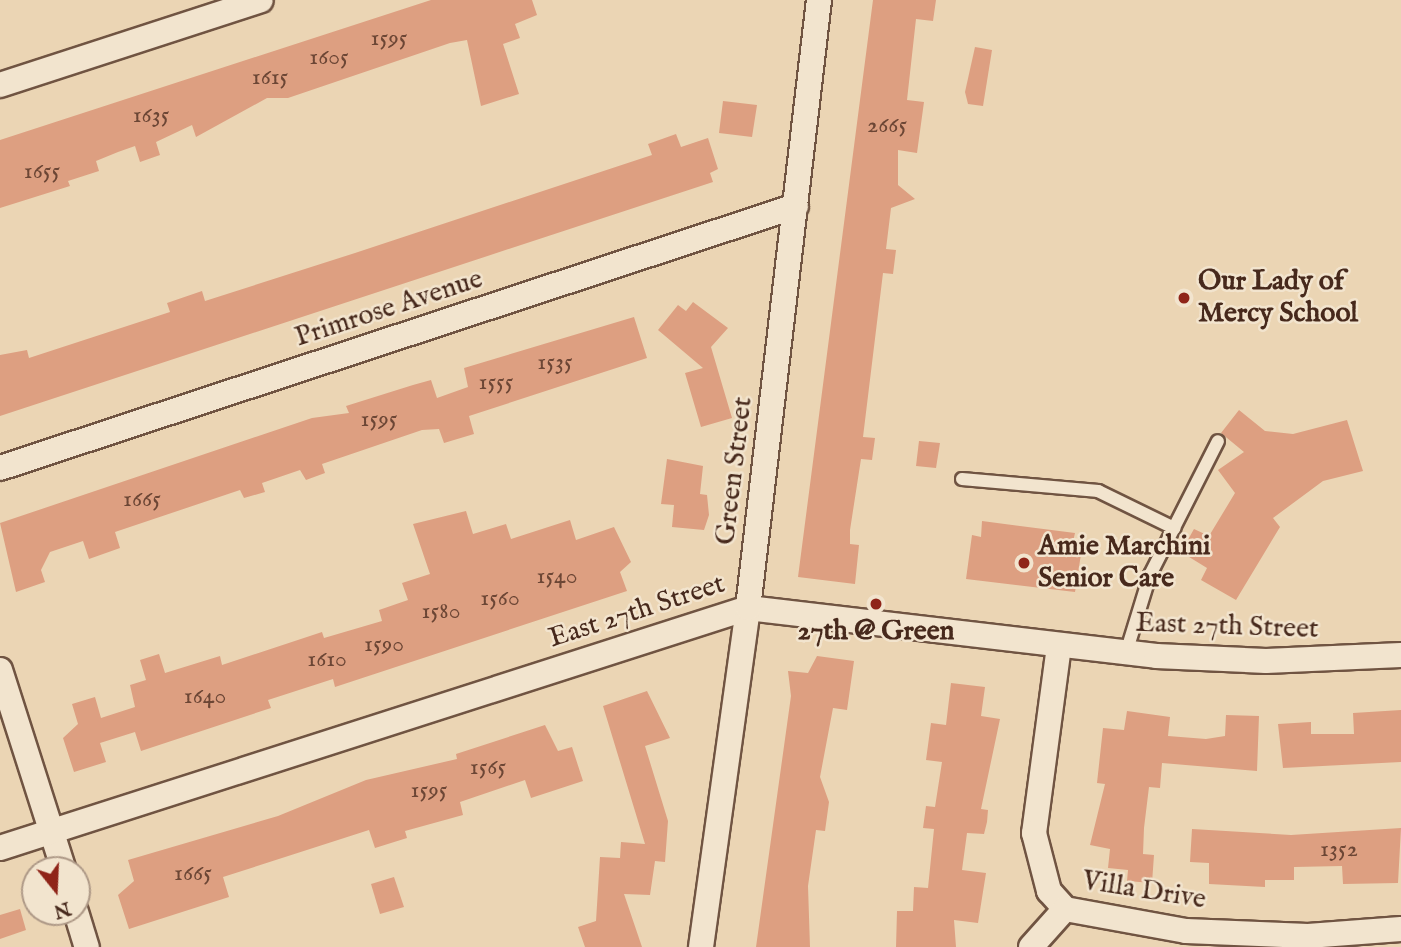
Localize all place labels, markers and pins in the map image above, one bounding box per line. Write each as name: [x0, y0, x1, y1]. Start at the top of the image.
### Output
place label: Our Lady of Mercy School: [1198, 265, 1358, 331]
marker: Our Lady of Mercy School: [1176, 290, 1192, 306]
place label: Amie Marchini Senior Care: [1038, 530, 1210, 596]
marker: Amie Marchini Senior Care: [1016, 555, 1032, 571]
marker: 27th @ Green: [868, 596, 884, 612]
place label: 27th @ Green: [798, 615, 954, 649]

